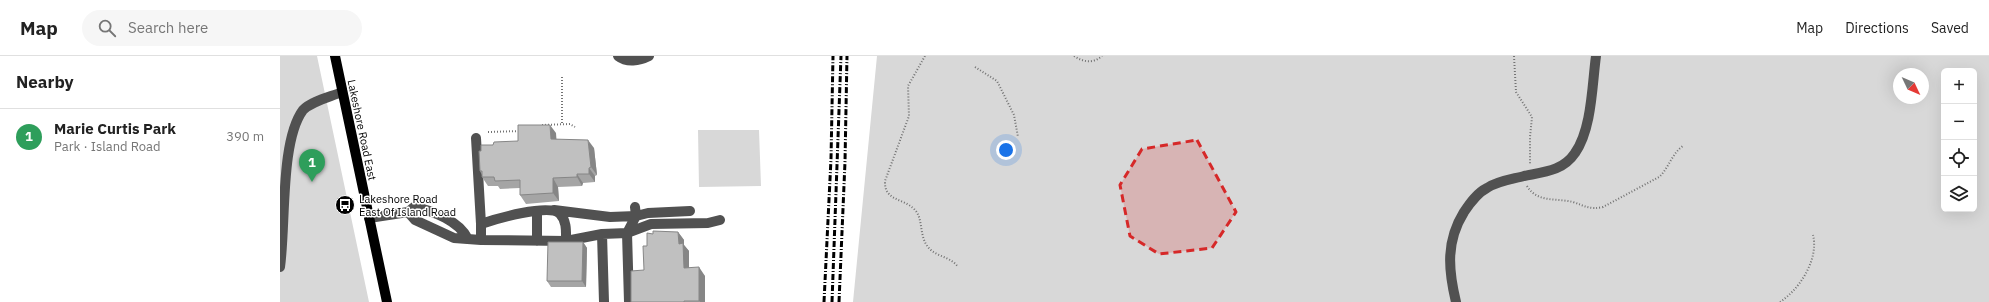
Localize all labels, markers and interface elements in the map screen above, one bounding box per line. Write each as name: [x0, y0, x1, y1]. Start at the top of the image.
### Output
search box: [82, 10, 362, 46]
text: Map: [20, 16, 58, 40]
icon: search: [96, 17, 118, 39]
text: Search here: [128, 18, 208, 37]
text: Map: [1796, 19, 1823, 37]
text: Directions: [1845, 19, 1909, 37]
text: Saved: [1931, 19, 1969, 37]
north arrow: [1893, 68, 1929, 104]
map controls: [1941, 68, 1977, 212]
button: +: [1941, 68, 1977, 104]
text: Nearby: [16, 71, 74, 93]
street label: Lakeshore Road East: [344, 78, 380, 182]
button: −: [1941, 104, 1977, 140]
text: Marie Curtis Park: [54, 119, 176, 138]
text: 1: [25, 128, 33, 145]
text: 390 m: [226, 128, 264, 145]
text: Park · Island Road: [54, 138, 161, 155]
your location: [996, 140, 1016, 160]
button: locate: [1941, 140, 1977, 176]
pin: 1: [299, 149, 325, 182]
button: layers: [1941, 176, 1977, 212]
place label: Lakeshore Road East Of Island Road: [359, 192, 456, 219]
bus stop icon: Lakeshore Road East Of Island Road: [334, 194, 356, 216]

